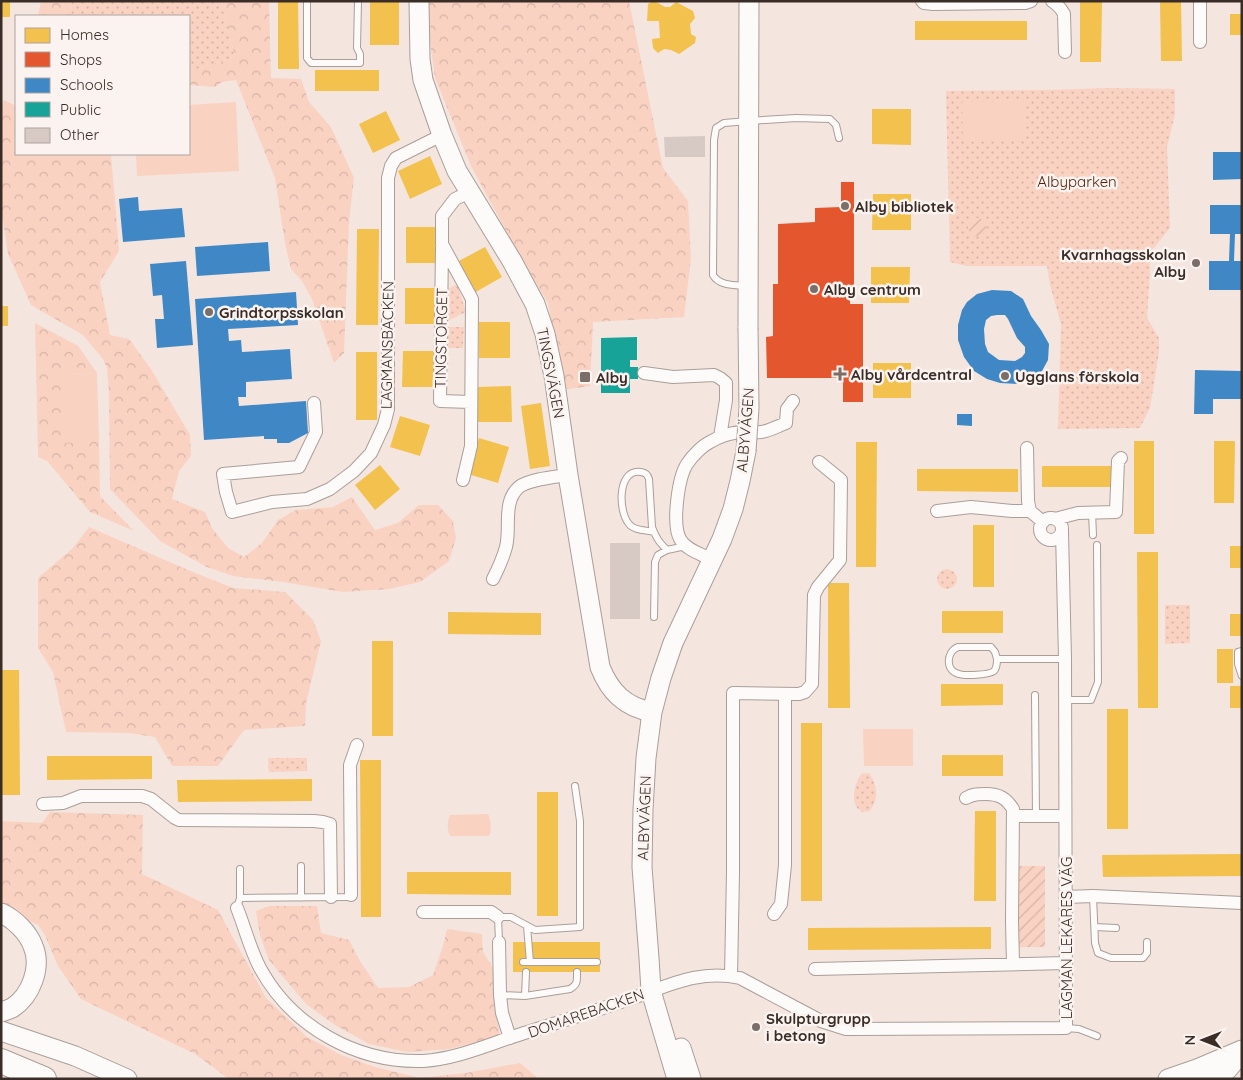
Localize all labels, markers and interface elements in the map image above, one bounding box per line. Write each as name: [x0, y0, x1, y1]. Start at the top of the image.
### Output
legend: [15, 15, 190, 155]
text: Homes: [60, 25, 109, 44]
text: Shops: [60, 50, 102, 69]
text: Schools: [60, 75, 113, 94]
text: Public: [60, 100, 101, 119]
text: Other: [60, 125, 100, 144]
park label: Albyparken: [1037, 172, 1117, 191]
place label: Alby bibliotek: [855, 197, 954, 216]
marker: Alby bibliotek: [839, 200, 851, 212]
place label: Kvarnhagsskolan Alby: [1061, 245, 1186, 281]
marker: Kvarnhagsskolan Alby: [1190, 257, 1202, 269]
place label: Alby centrum: [824, 280, 921, 299]
street label: LAGMANSBACKEN: [376, 281, 398, 409]
marker: Alby centrum: [808, 283, 820, 295]
street label: TINGSTORGET: [431, 287, 451, 389]
place label: Grindtorpsskolan: [219, 303, 344, 322]
marker: Grindtorpsskolan: [203, 306, 215, 318]
street label: TINGSVÄGEN: [533, 326, 569, 420]
place label: Alby vårdcentral: [851, 365, 972, 384]
marker: Alby vårdcentral: [833, 367, 847, 381]
place label: Ugglans förskola: [1015, 367, 1139, 386]
place label: Alby: [596, 368, 628, 387]
marker: Alby: [578, 370, 592, 384]
marker: Ugglans förskola: [999, 370, 1011, 382]
street label: ALBYVÄGEN: [732, 387, 758, 473]
street label: ALBYVÄGEN: [633, 775, 655, 861]
street label: LAGMAN LEKARES VÄG: [1057, 857, 1076, 1019]
street label: DOMAREBACKEN: [525, 984, 647, 1042]
place label: Skulpturgrupp i betong: [766, 1009, 871, 1045]
north arrow: [1178, 1015, 1228, 1065]
marker: Skulpturgrupp i betong: [750, 1021, 762, 1033]
text: N: [1181, 1035, 1199, 1045]

